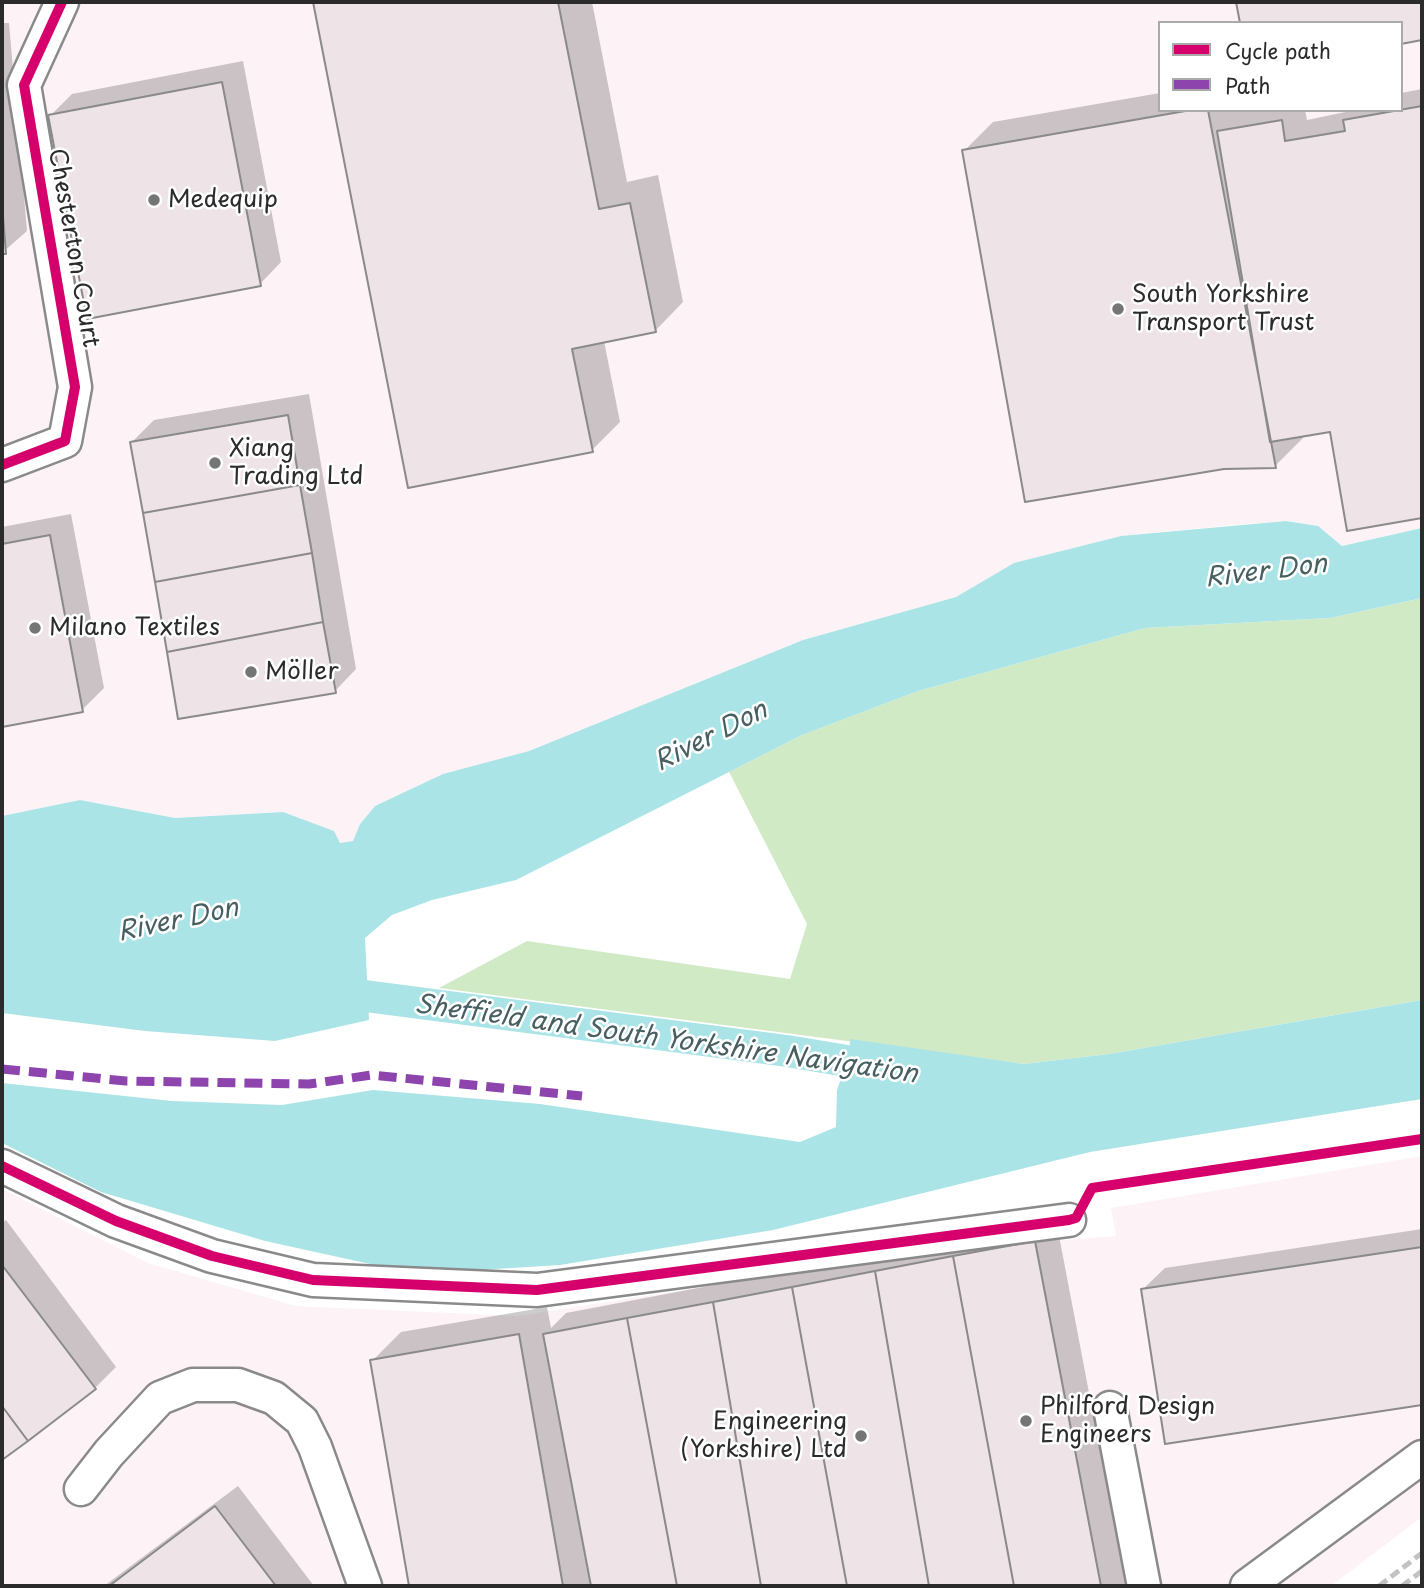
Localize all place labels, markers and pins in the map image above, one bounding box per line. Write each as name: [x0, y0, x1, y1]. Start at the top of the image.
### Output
place label: Medequip: [168, 186, 278, 214]
marker: Medequip: [146, 192, 162, 208]
place label: South Yorkshire Transport Trust: [1132, 281, 1314, 337]
marker: South Yorkshire Transport Trust: [1110, 301, 1126, 317]
place label: Xiang Trading Ltd: [229, 435, 363, 491]
marker: Xiang Trading Ltd: [207, 455, 223, 471]
place label: Milano Textiles: [49, 614, 220, 642]
marker: Milano Textiles: [27, 620, 43, 636]
place label: Möller: [265, 658, 339, 686]
marker: Möller: [243, 664, 259, 680]
place label: Philford Design Engineers: [1040, 1393, 1215, 1449]
place label: Engineering (Yorkshire) Ltd: [680, 1408, 847, 1464]
marker: Philford Design Engineers: [1018, 1413, 1034, 1429]
marker: Engineering (Yorkshire) Ltd: [853, 1428, 869, 1444]

